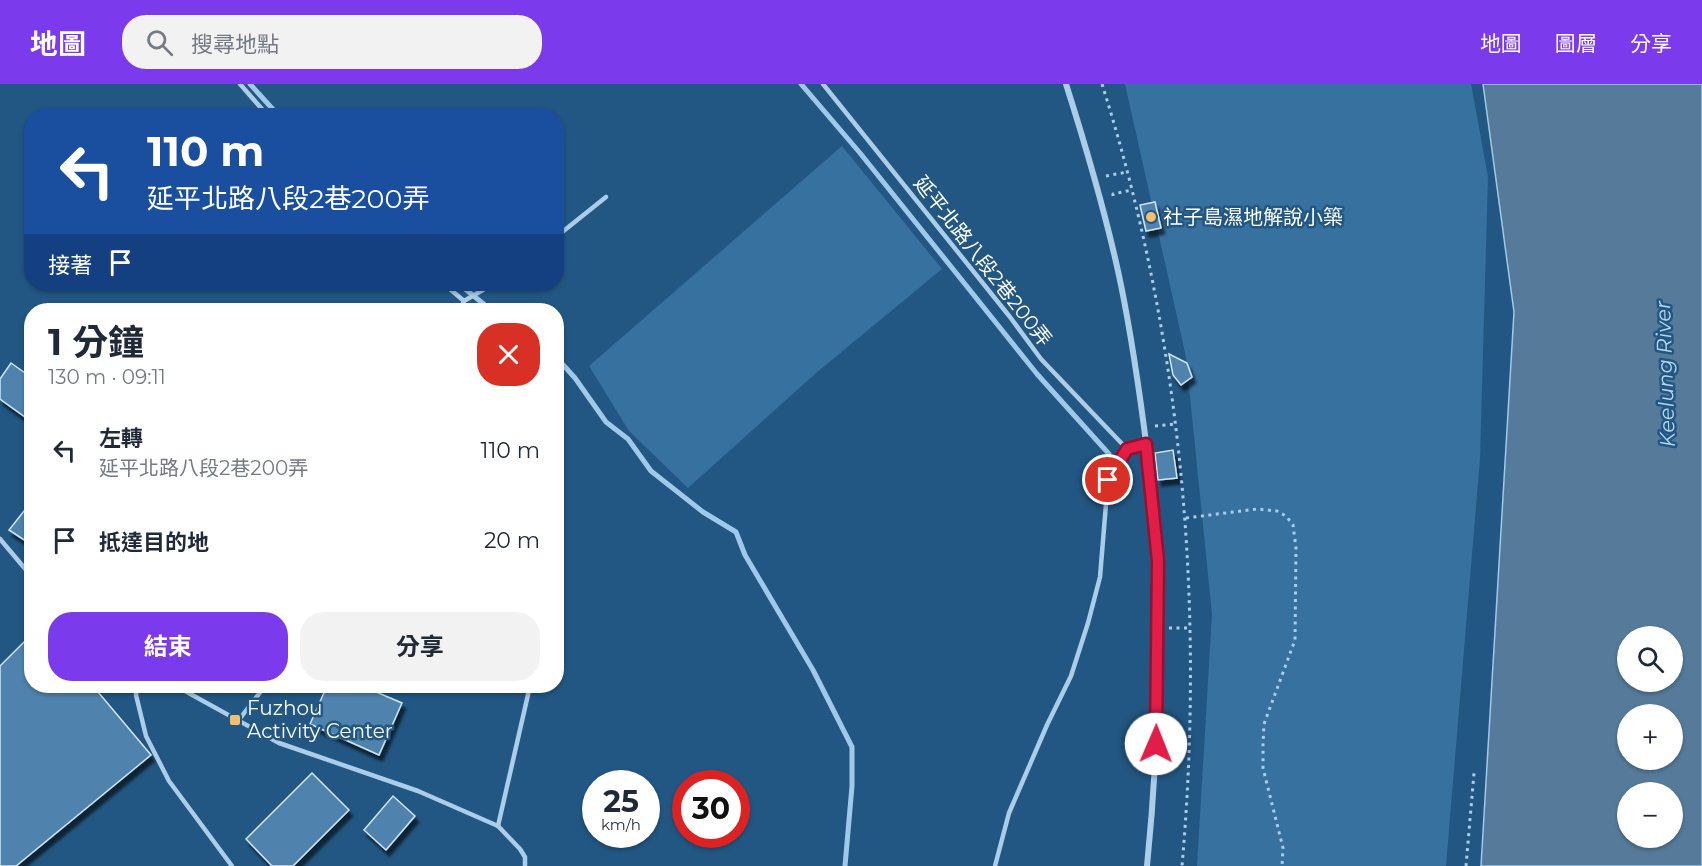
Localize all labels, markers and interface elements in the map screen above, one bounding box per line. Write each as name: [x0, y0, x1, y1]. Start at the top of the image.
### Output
search box: [122, 15, 542, 69]
icon: search: [143, 26, 176, 59]
text: 地圖: [30, 27, 86, 61]
text: 搜尋地點: [191, 31, 279, 58]
text: 地圖: [1480, 31, 1522, 56]
text: 圖層: [1555, 31, 1597, 56]
text: 分享: [1630, 31, 1672, 56]
text: 110 m: [147, 125, 264, 177]
icon: left: [48, 132, 126, 210]
street label: 延平北路八段2巷200弄: [909, 171, 1057, 351]
text: 延平北路八段2巷200弄: [147, 182, 429, 215]
place label: 社子島濕地解說小築: [1163, 205, 1343, 229]
marker: 社子島濕地解說小築: [1144, 210, 1158, 224]
icon: arrive: [104, 246, 137, 279]
text: 接著: [48, 252, 92, 279]
water label: Keelung River: [1650, 300, 1680, 448]
text: 1 分鐘: [48, 320, 144, 364]
button: close: [477, 323, 540, 386]
text: 130 m · 09:11: [48, 365, 166, 389]
text: 左轉: [99, 425, 143, 452]
icon: left: [48, 434, 81, 467]
text: 110 m: [480, 437, 540, 464]
pin: [1082, 454, 1133, 505]
text: 延平北路八段2巷200弄: [99, 456, 308, 480]
icon: arrive: [1091, 463, 1124, 496]
icon: arrive: [48, 524, 81, 557]
text: 20 m: [484, 527, 540, 554]
text: 抵達目的地: [99, 529, 209, 556]
button: 結束: [48, 612, 288, 681]
button: 分享: [300, 612, 540, 681]
map controls: [1617, 626, 1683, 848]
button: search: [1617, 626, 1683, 692]
place label: Fuzhou Activity Center: [247, 696, 393, 743]
button: +: [1617, 704, 1683, 770]
position arrow: [1124, 712, 1188, 776]
marker: Fuzhou Activity Center: [228, 713, 242, 727]
speed limit sign: 30: [672, 770, 750, 848]
button: −: [1617, 782, 1683, 848]
text: 25: [603, 783, 639, 820]
text: km/h: [601, 815, 641, 834]

